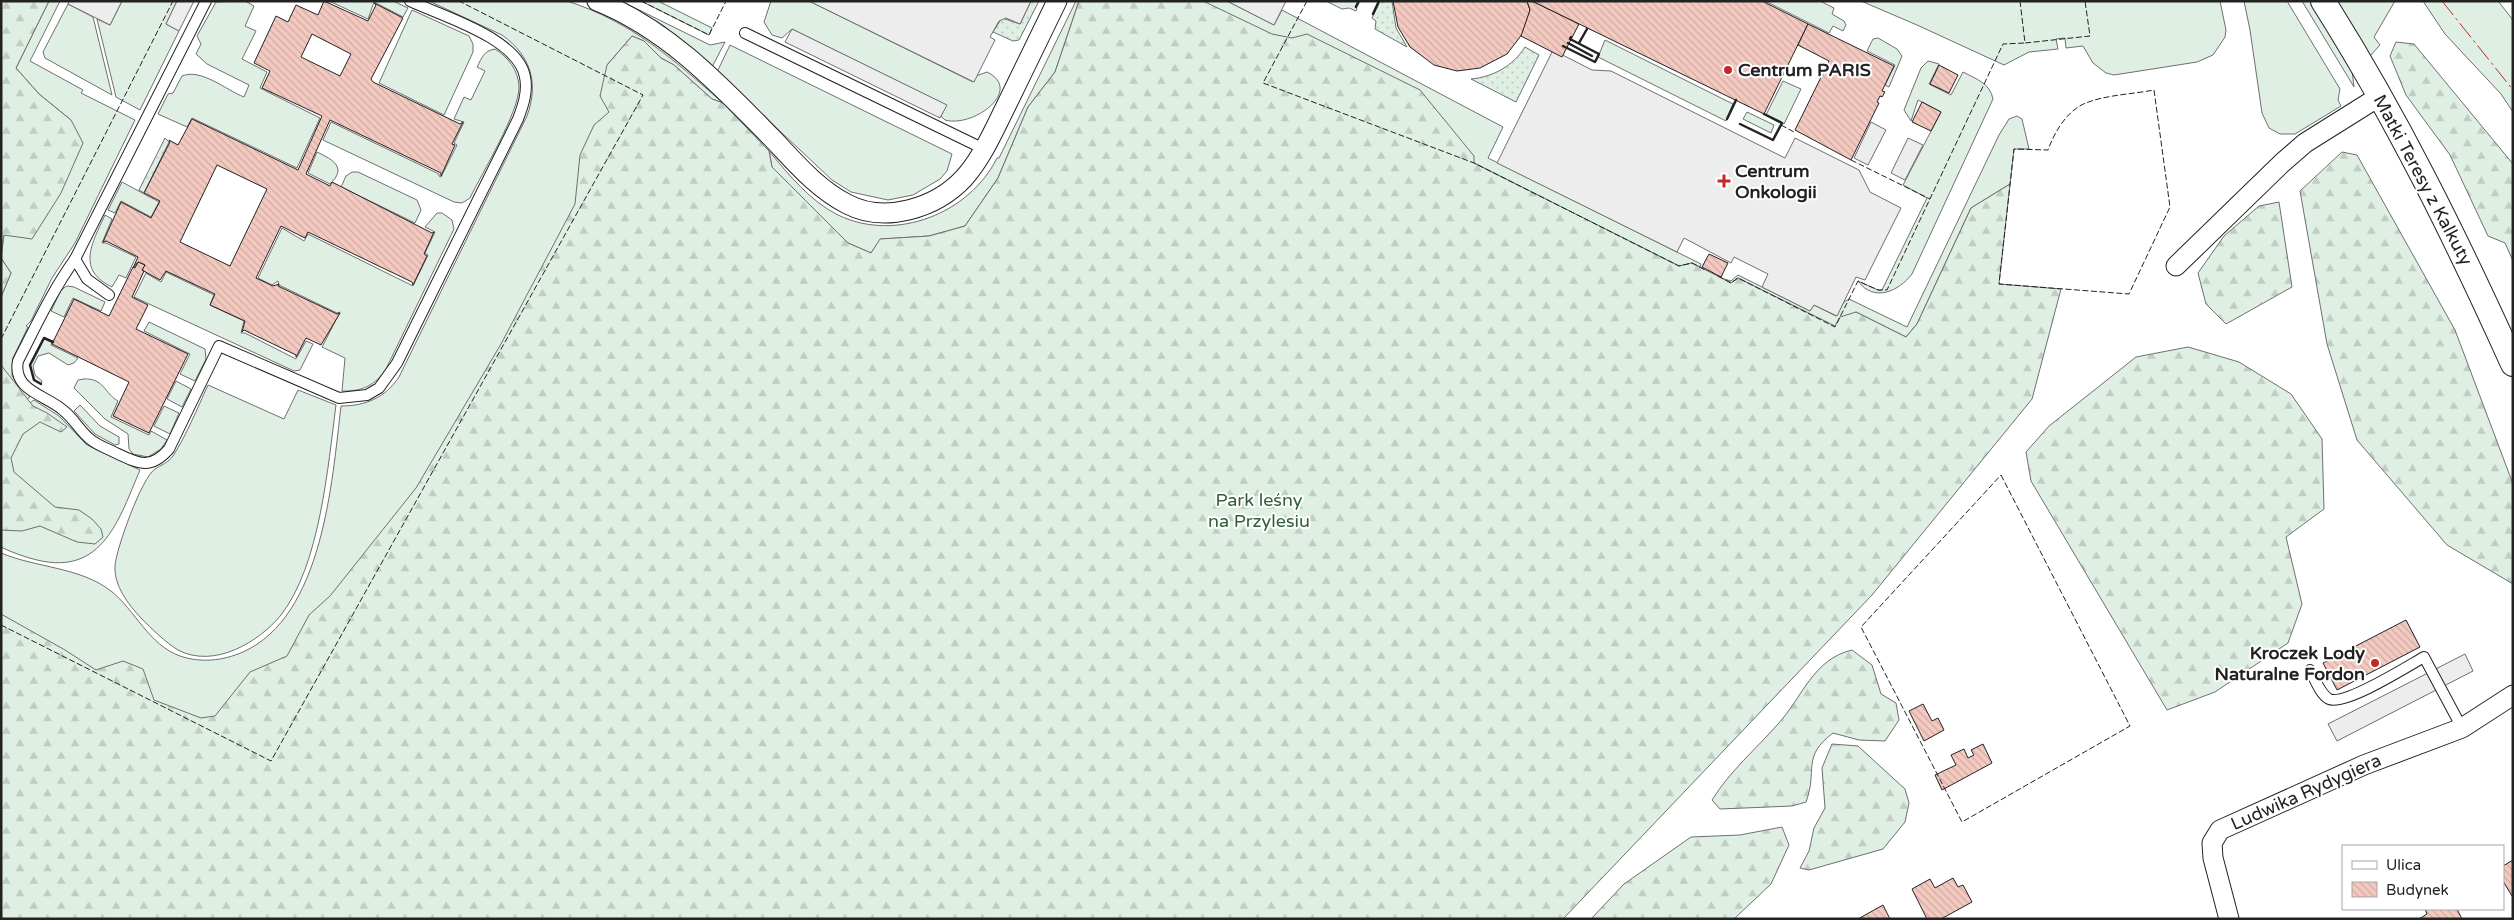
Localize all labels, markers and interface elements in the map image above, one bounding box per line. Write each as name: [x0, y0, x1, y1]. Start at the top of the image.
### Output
place label: Centrum PARIS: [1738, 59, 1871, 81]
marker: Centrum PARIS: [1722, 64, 1734, 76]
street label: Matki Teresy z Kalkuty: [2369, 91, 2478, 270]
place label: Centrum Onkologii: [1735, 160, 1817, 203]
marker: Centrum Onkologii: [1717, 174, 1731, 188]
park label: Park leśny na Przylesiu: [1208, 489, 1310, 532]
place label: Kroczek Lody Naturalne Fordon: [2214, 642, 2365, 685]
marker: Kroczek Lody Naturalne Fordon: [2369, 657, 2381, 669]
street label: Ludwika Rydygiera: [2227, 749, 2385, 835]
legend: [2342, 845, 2504, 910]
text: Ulica: [2386, 856, 2421, 874]
text: Budynek: [2386, 881, 2449, 899]

